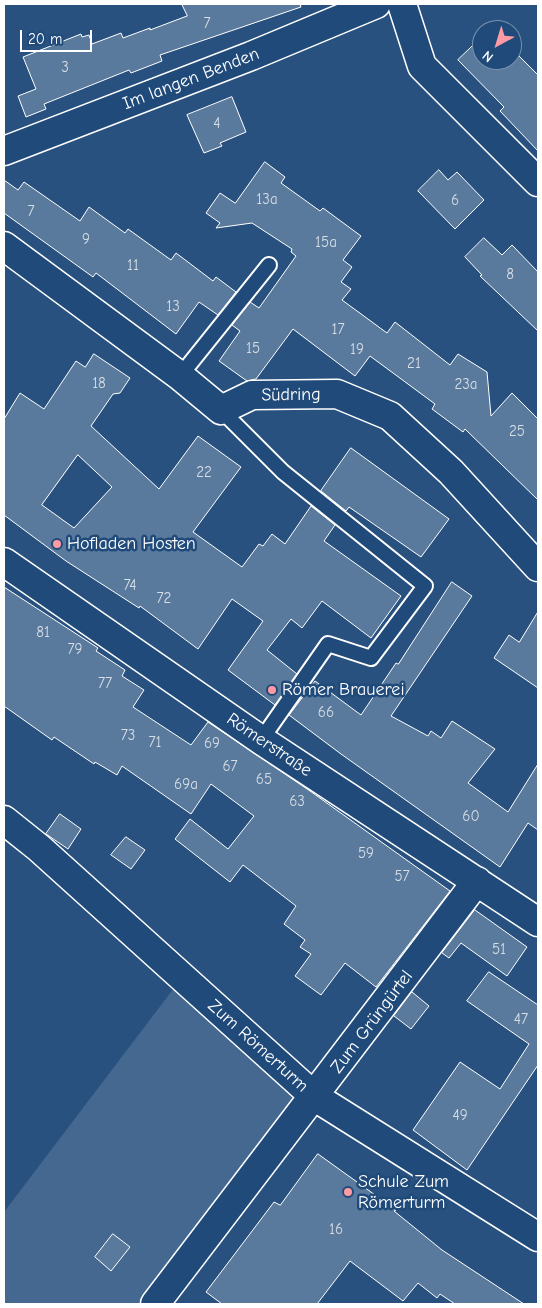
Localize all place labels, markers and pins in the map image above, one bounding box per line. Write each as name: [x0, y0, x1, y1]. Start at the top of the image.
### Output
place label: Hofladen Hosten: [67, 533, 196, 555]
marker: Hofladen Hosten: [51, 538, 63, 550]
place label: Römer Brauerei: [282, 679, 404, 701]
marker: Römer Brauerei: [266, 684, 278, 696]
place label: Schule Zum Römerturm: [358, 1171, 449, 1214]
marker: Schule Zum Römerturm: [342, 1186, 354, 1198]

